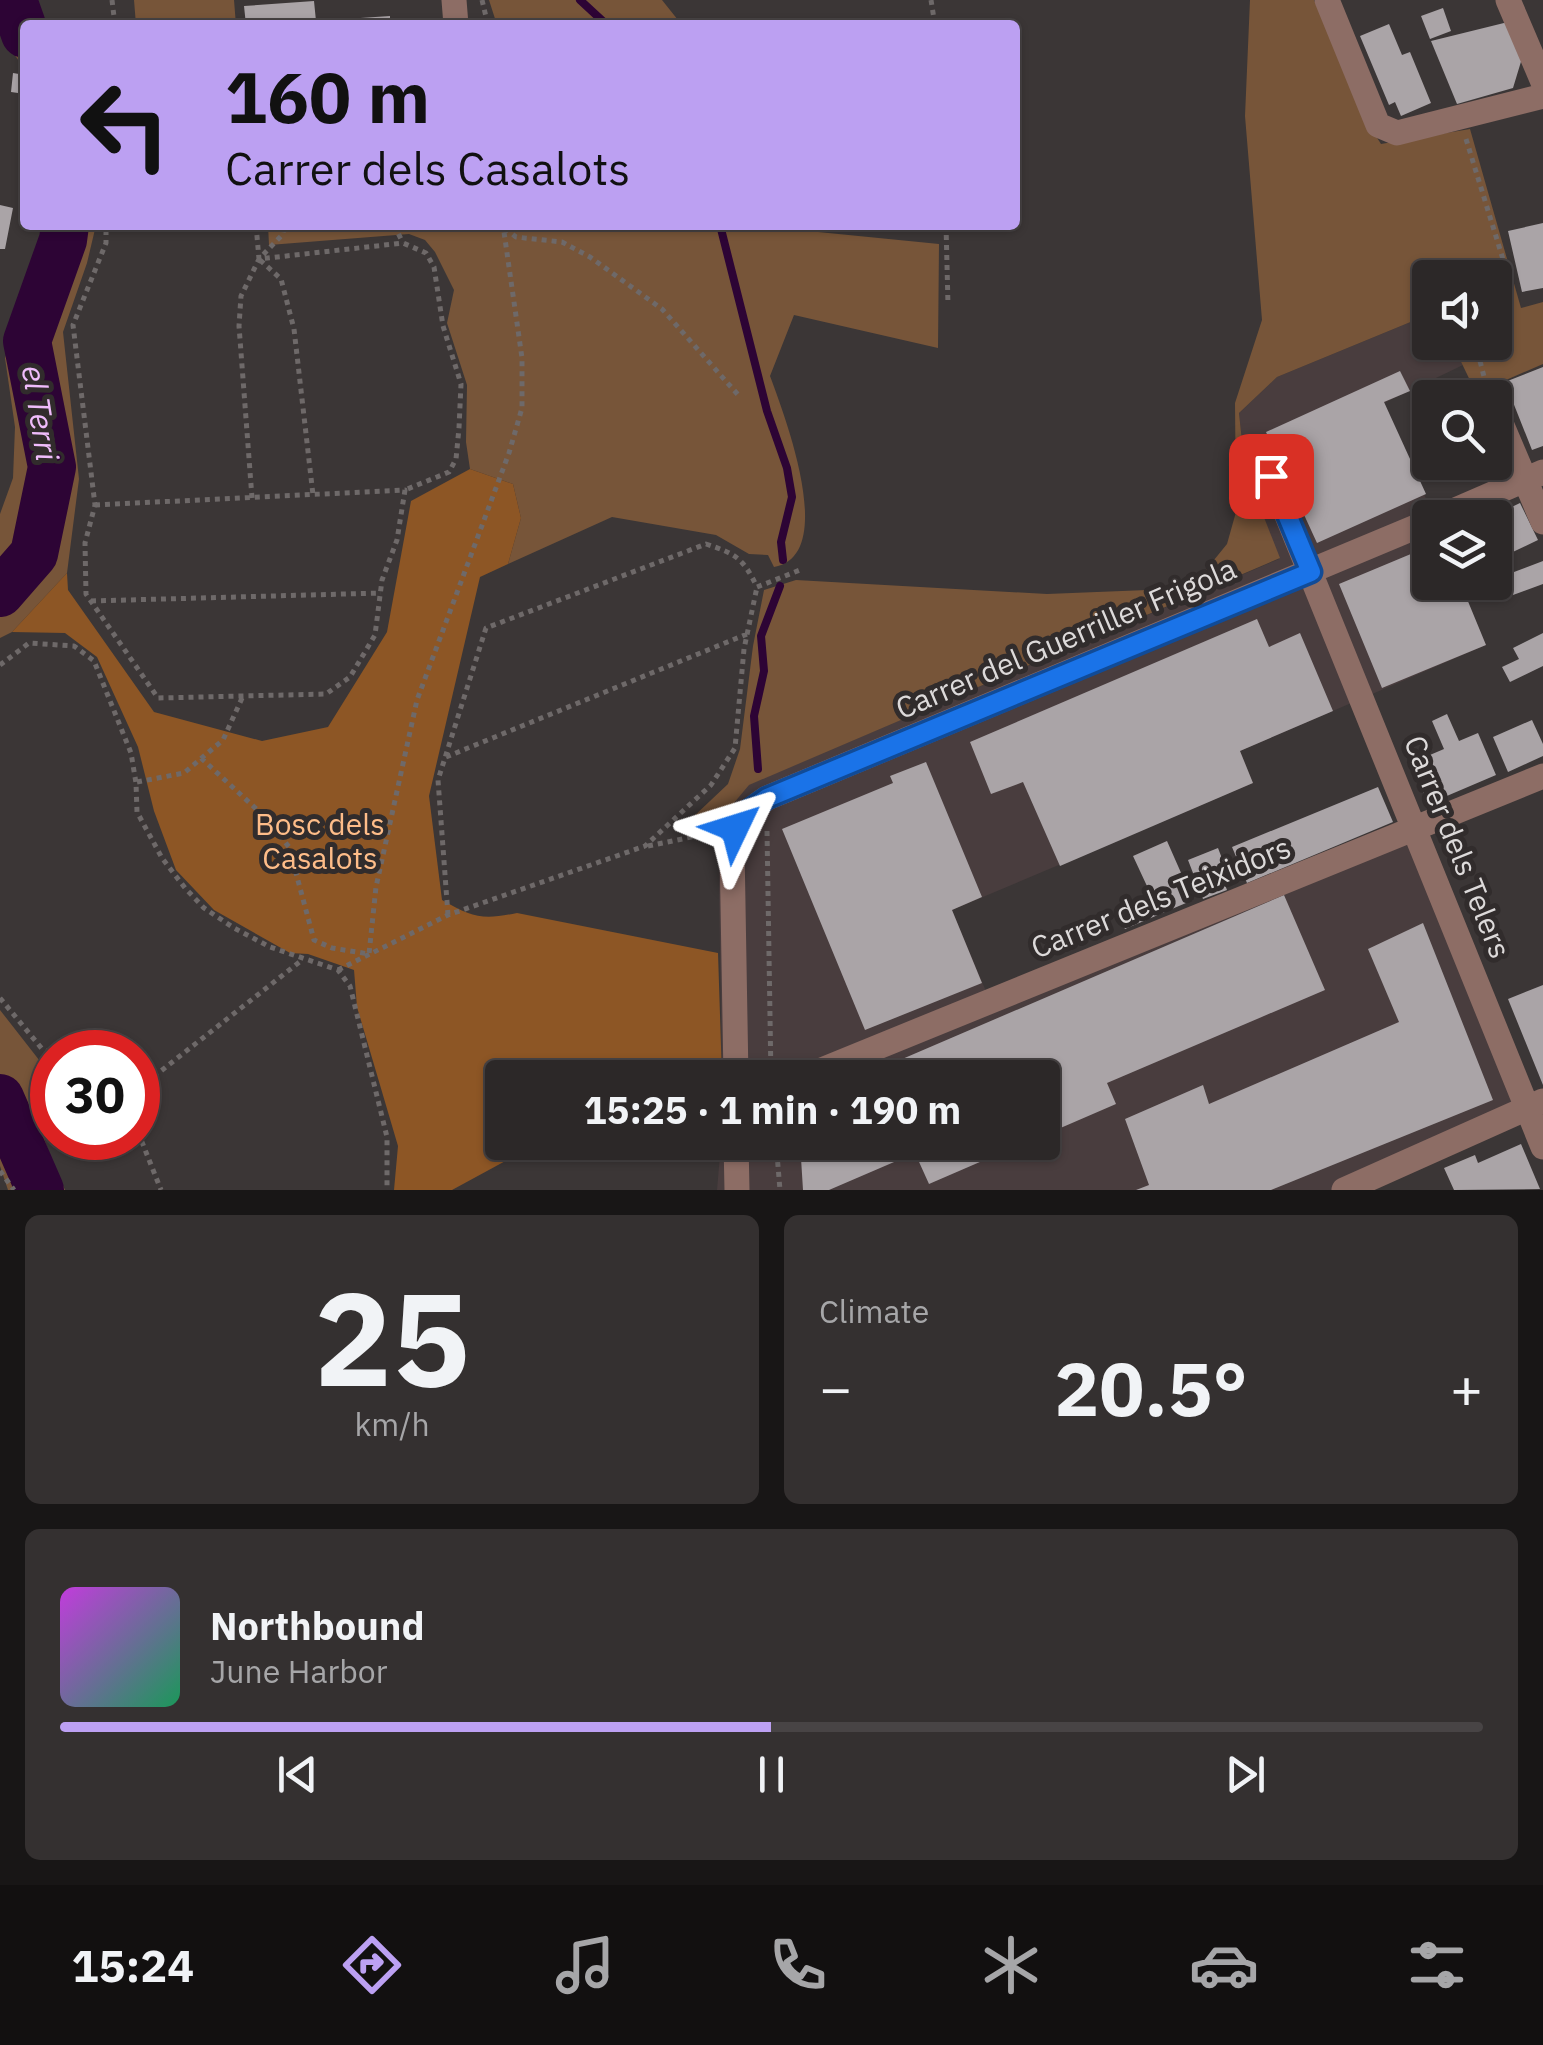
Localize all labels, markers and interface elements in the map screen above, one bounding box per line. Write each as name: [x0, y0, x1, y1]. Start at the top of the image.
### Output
text: 160 m: [225, 51, 430, 142]
icon: left: [60, 60, 190, 190]
text: Carrer dels Casalots: [225, 139, 630, 197]
map controls: [1412, 260, 1512, 600]
button: sound: [1412, 260, 1512, 360]
water label: el Terri: [13, 362, 69, 464]
button: search: [1412, 380, 1512, 480]
pin: [1229, 434, 1314, 519]
icon: arrive: [1244, 449, 1299, 504]
button: layers: [1412, 500, 1512, 600]
street label: Carrer del Guerriller Frigola: [889, 548, 1242, 727]
street label: Carrer dels Telers: [1396, 729, 1521, 963]
position arrow: [683, 776, 787, 880]
park label: Bosc dels Casalots: [255, 804, 385, 877]
street label: Carrer dels Teixidors: [1025, 827, 1296, 966]
speed limit sign: 30: [30, 1030, 160, 1160]
text: 15:25 · 1 min · 190 m: [584, 1085, 961, 1134]
text: 25: [314, 1253, 470, 1422]
text: Climate: [819, 1290, 929, 1332]
text: 20.5°: [1054, 1339, 1248, 1437]
text: −: [819, 1352, 852, 1423]
text: +: [1450, 1352, 1483, 1423]
text: km/h: [354, 1403, 430, 1445]
text: Northbound: [210, 1601, 425, 1650]
text: June Harbor: [210, 1650, 387, 1692]
icon: previous: [270, 1747, 325, 1802]
icon: pause: [744, 1747, 799, 1802]
icon: next: [1218, 1747, 1273, 1802]
icon: directions: [337, 1930, 407, 2000]
icon: music: [550, 1930, 620, 2000]
icon: phone: [763, 1930, 833, 2000]
icon: climate: [976, 1930, 1046, 2000]
icon: car: [1189, 1930, 1259, 2000]
icon: filters: [1402, 1930, 1472, 2000]
text: 15:24: [71, 1936, 194, 1994]

